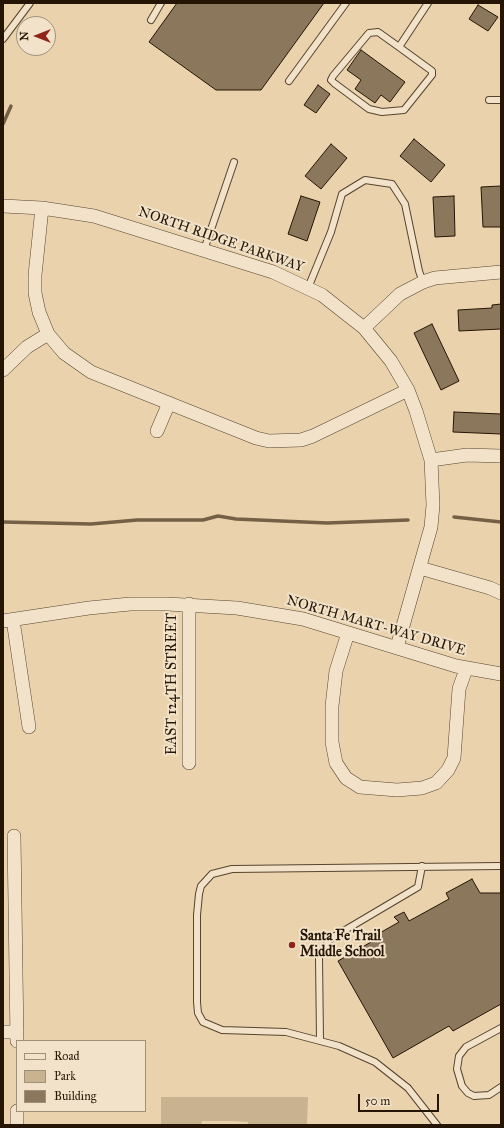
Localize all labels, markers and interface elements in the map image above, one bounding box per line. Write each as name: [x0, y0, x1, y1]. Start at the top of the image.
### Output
north arrow: [16, 16, 56, 56]
text: N: [18, 31, 31, 41]
street label: NORTH RIDGE PARKWAY: [136, 204, 306, 276]
street label: NORTH MART-WAY DRIVE: [284, 592, 468, 660]
street label: EAST 124TH STREET: [165, 613, 181, 755]
place label: Santa Fe Trail Middle School: [300, 929, 385, 962]
marker: Santa Fe Trail Middle School: [287, 940, 297, 950]
legend: [16, 1040, 146, 1112]
text: Road: [54, 1049, 80, 1063]
text: Park: [54, 1069, 76, 1083]
scale bar: [360, 1086, 441, 1112]
text: Building: [54, 1089, 96, 1103]
text: 50 m: [365, 1094, 390, 1108]

